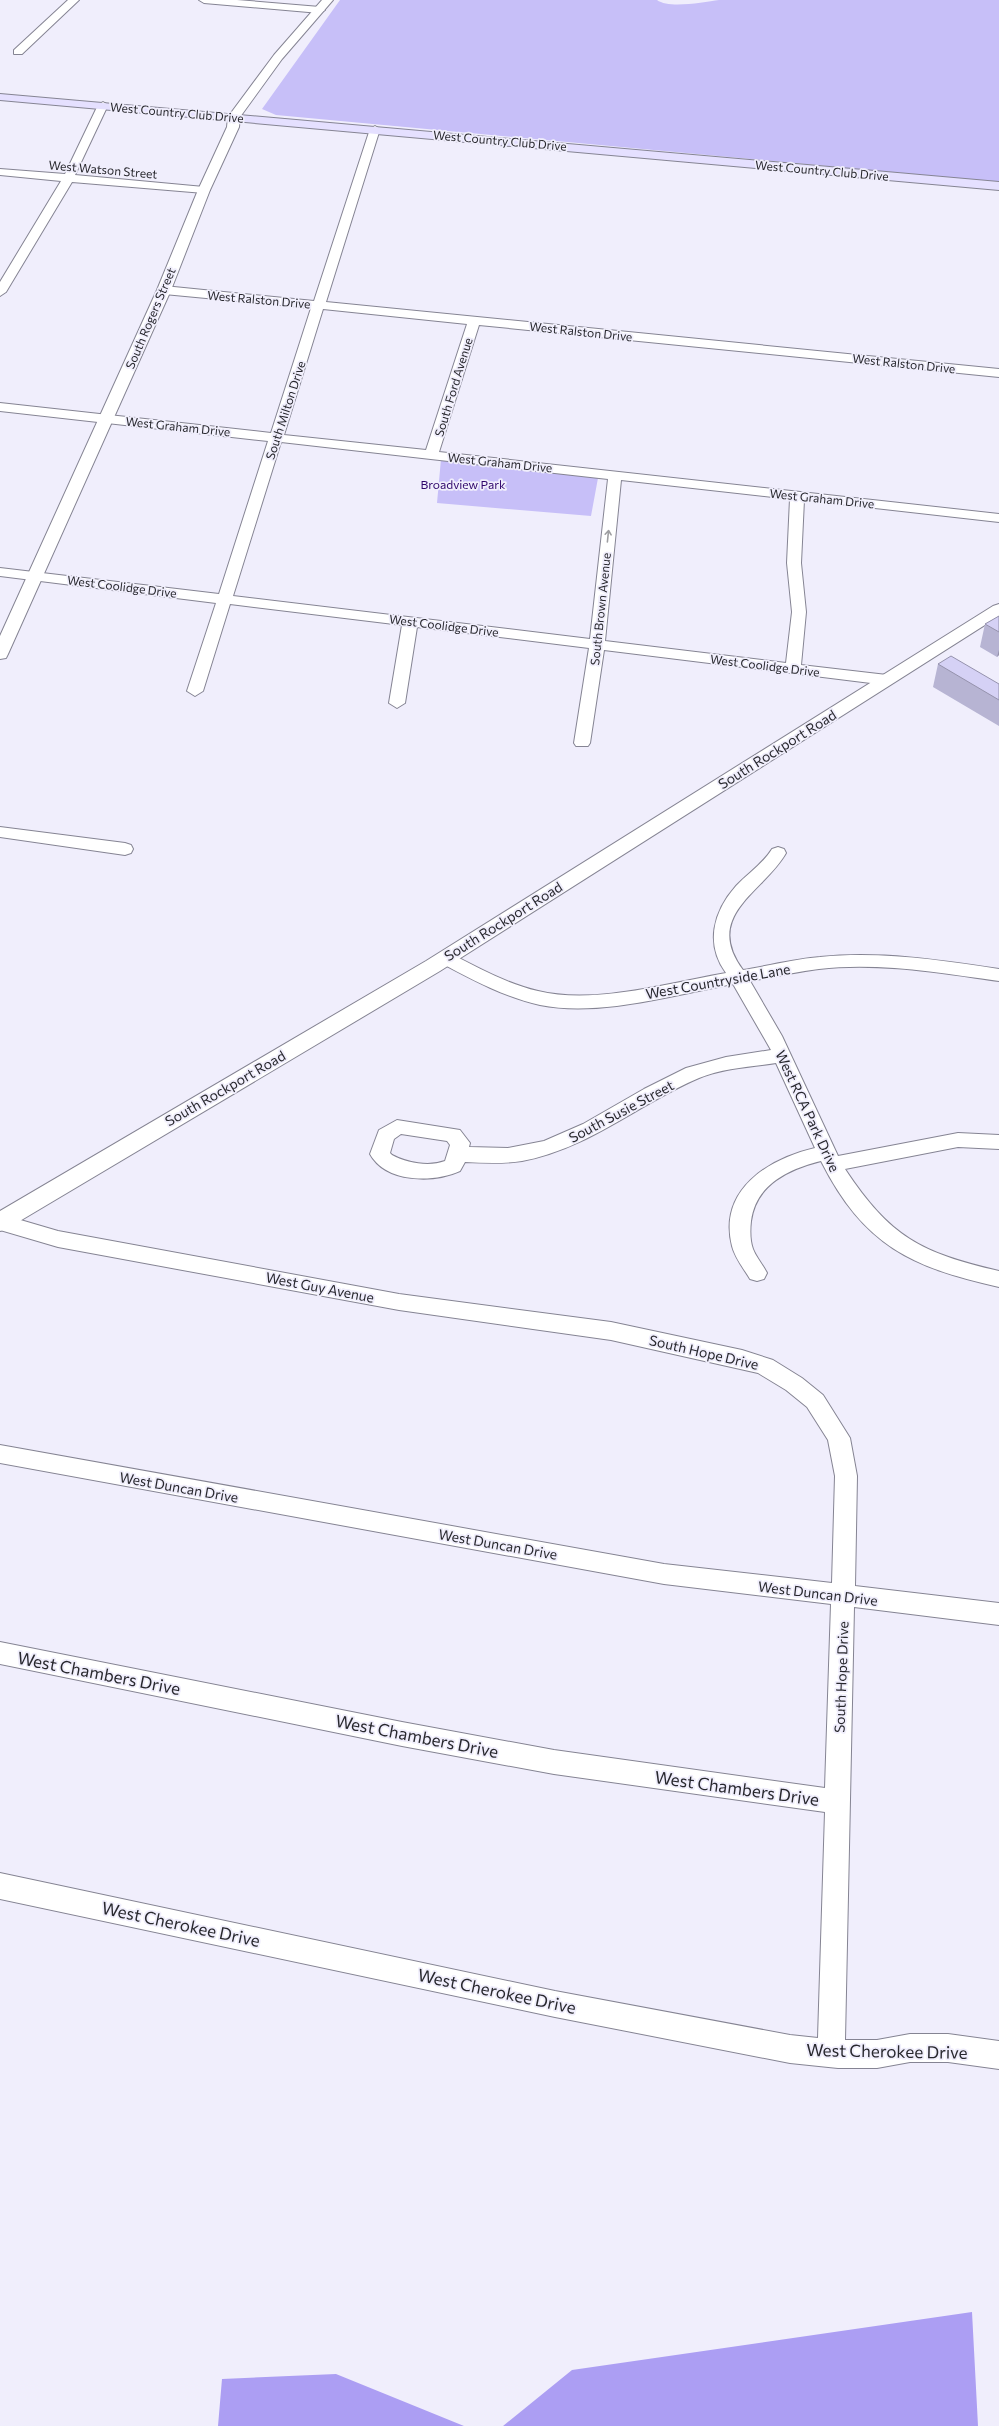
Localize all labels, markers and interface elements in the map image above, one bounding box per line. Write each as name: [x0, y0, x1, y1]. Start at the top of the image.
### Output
street label: West Country Club Drive: [110, 99, 244, 125]
street label: West Country Club Drive: [433, 127, 567, 153]
street label: West Watson Street: [48, 157, 158, 181]
street label: West Country Club Drive: [755, 157, 889, 183]
street label: South Rogers Street: [122, 265, 178, 371]
street label: West Ralston Drive: [207, 288, 311, 310]
street label: West Ralston Drive: [529, 319, 633, 343]
street label: South Ford Avenue: [431, 336, 475, 438]
street label: West Ralston Drive: [852, 351, 956, 375]
street label: South Milton Drive: [262, 359, 308, 461]
street label: West Graham Drive: [125, 414, 231, 438]
street label: West Graham Drive: [447, 450, 553, 474]
park label: Broadview Park: [420, 477, 506, 491]
street label: West Graham Drive: [769, 486, 875, 510]
one-way arrow: [604, 530, 612, 543]
street label: South Brown Avenue: [587, 552, 613, 666]
street label: West Coolidge Drive: [67, 572, 177, 600]
street label: West Coolidge Drive: [389, 611, 499, 639]
street label: West Coolidge Drive: [710, 651, 820, 679]
street label: South Rockport Road: [715, 706, 839, 792]
street label: South Rockport Road: [441, 878, 565, 964]
street label: West Countryside Lane: [644, 960, 792, 1002]
street label: South Rockport Road: [162, 1047, 288, 1129]
street label: West RCA Park Drive: [772, 1047, 844, 1175]
street label: South Susie Street: [566, 1076, 677, 1146]
street label: West Guy Avenue: [264, 1268, 376, 1306]
street label: South Hope Drive: [648, 1331, 760, 1373]
street label: West Duncan Drive: [118, 1468, 240, 1506]
street label: West Duncan Drive: [437, 1525, 559, 1563]
street label: West Duncan Drive: [757, 1577, 879, 1609]
street label: South Hope Drive: [831, 1621, 851, 1733]
street label: West Chambers Drive: [16, 1647, 182, 1699]
street label: West Chambers Drive: [334, 1710, 500, 1762]
street label: West Chambers Drive: [653, 1766, 821, 1810]
street label: West Cherokee Drive: [100, 1897, 262, 1951]
street label: West Cherokee Drive: [416, 1964, 578, 2018]
street label: West Cherokee Drive: [806, 2039, 968, 2063]

